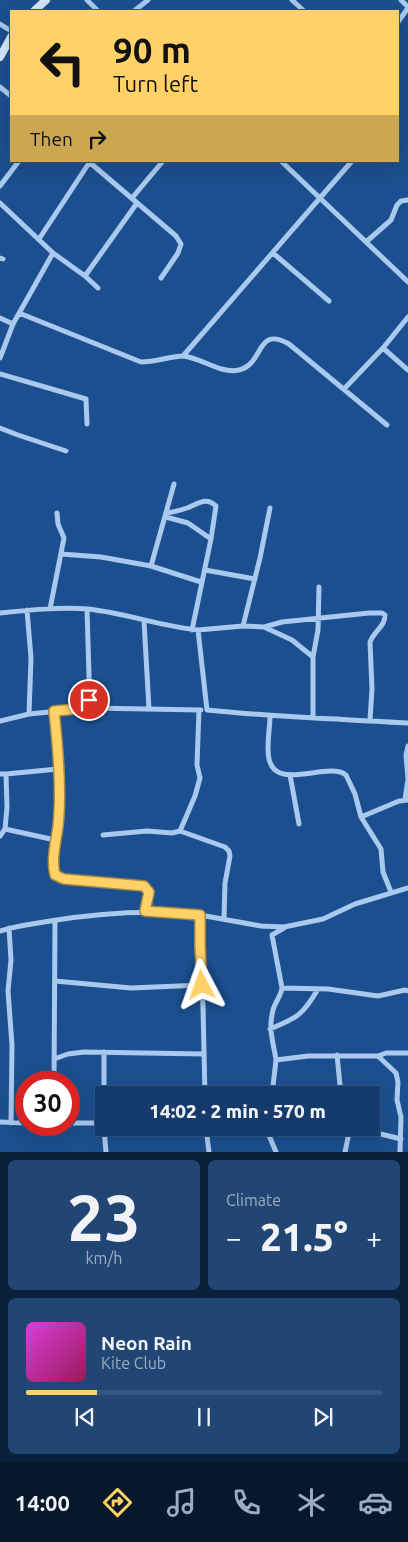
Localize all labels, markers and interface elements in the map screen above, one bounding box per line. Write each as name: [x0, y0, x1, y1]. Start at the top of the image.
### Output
icon: left: [30, 30, 95, 95]
text: 90 m: [113, 30, 191, 70]
text: Turn left: [113, 71, 198, 96]
icon: right: [83, 125, 111, 153]
text: Then: [30, 128, 73, 150]
pin: [68, 679, 110, 721]
icon: arrive: [75, 686, 103, 714]
position arrow: [175, 958, 227, 1010]
speed limit sign: 30: [15, 1071, 80, 1136]
text: 14:02 · 2 min · 570 m: [149, 1100, 326, 1122]
text: 23: [67, 1180, 141, 1253]
text: Climate: [226, 1191, 281, 1209]
text: 21.5°: [260, 1216, 348, 1258]
text: −: [226, 1222, 242, 1253]
text: +: [366, 1222, 382, 1253]
text: km/h: [86, 1249, 122, 1267]
text: Neon Rain: [101, 1332, 192, 1354]
text: Kite Club: [101, 1354, 166, 1372]
icon: previous: [71, 1403, 99, 1431]
icon: pause: [190, 1403, 218, 1431]
icon: next: [309, 1403, 337, 1431]
icon: directions: [100, 1485, 135, 1520]
icon: music: [164, 1485, 199, 1520]
icon: phone: [229, 1485, 264, 1520]
icon: climate: [294, 1485, 329, 1520]
icon: car: [358, 1485, 393, 1520]
text: 14:00: [15, 1490, 70, 1515]

